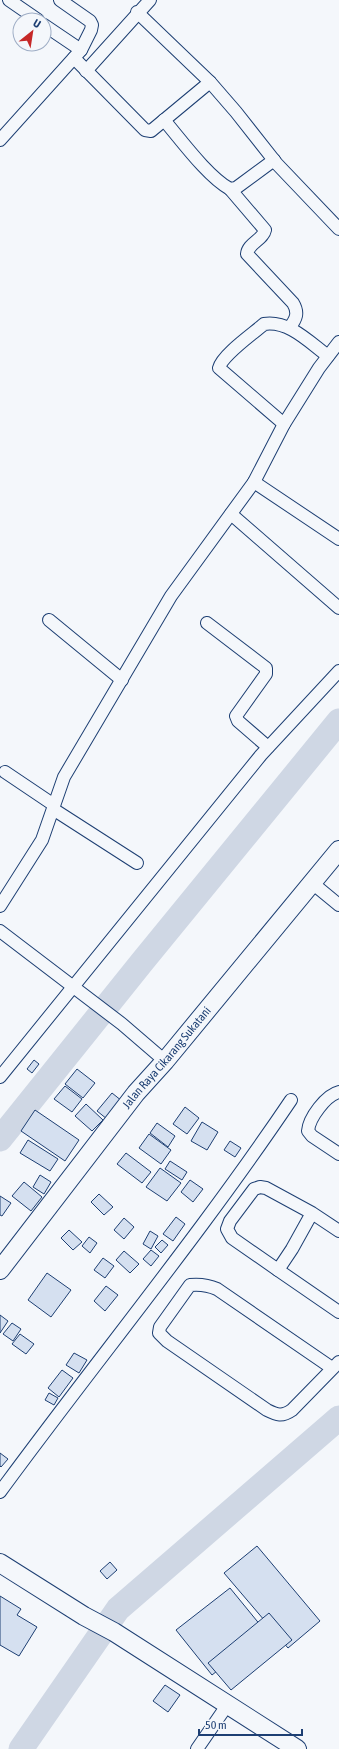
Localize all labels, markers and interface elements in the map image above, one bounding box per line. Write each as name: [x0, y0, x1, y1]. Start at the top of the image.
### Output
north arrow: [12, 12, 52, 52]
text: U: [31, 17, 43, 30]
street label: Jalan Raya Cikarang Sukatani: [120, 1004, 214, 1111]
scale bar: [199, 1711, 302, 1737]
text: 50 m: [205, 1718, 227, 1732]

